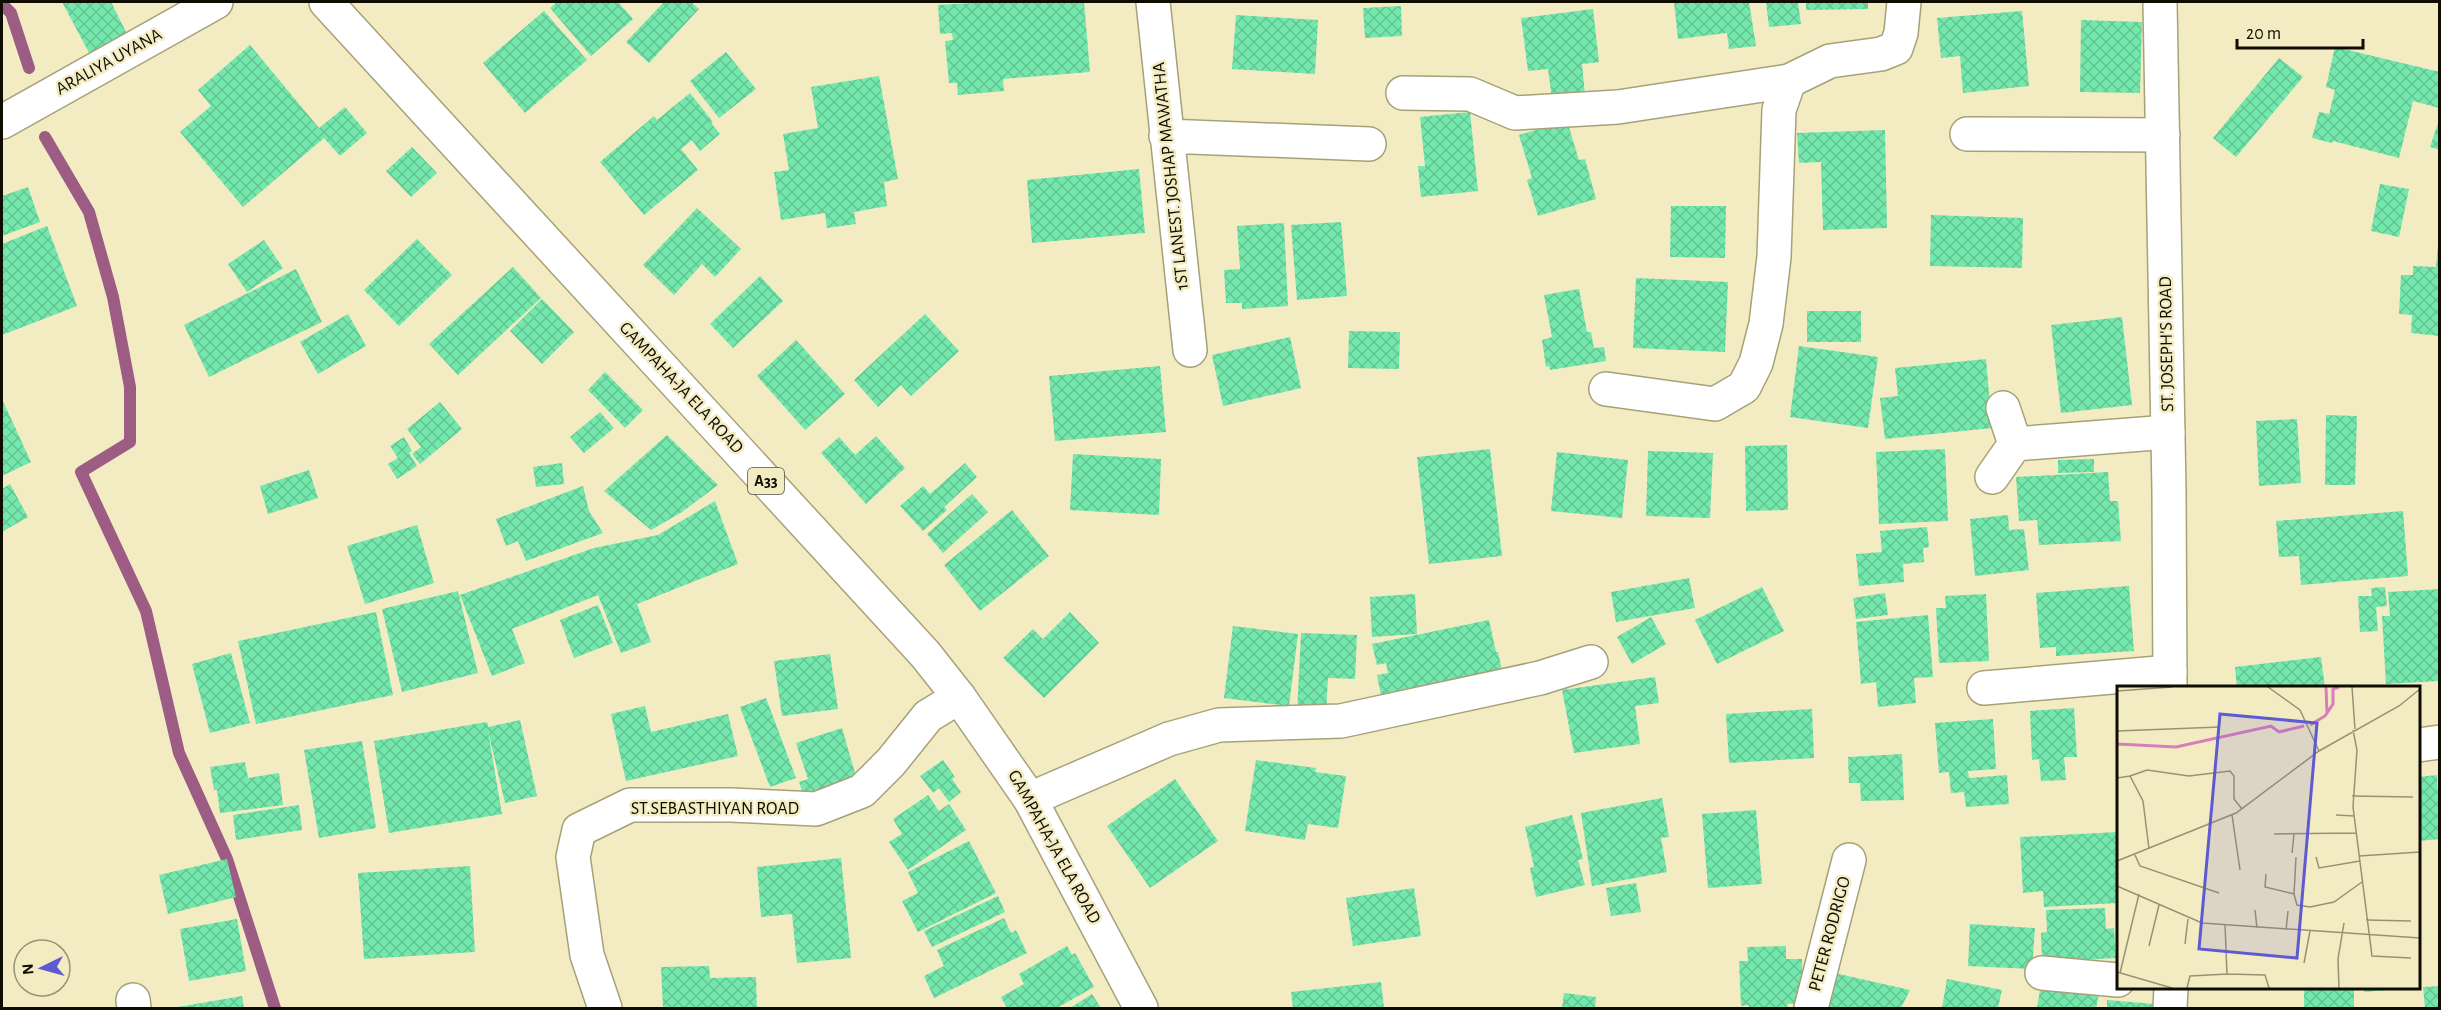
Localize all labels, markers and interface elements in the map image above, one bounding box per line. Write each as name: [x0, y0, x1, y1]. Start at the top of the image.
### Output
scale bar: [2237, 12, 2363, 50]
street label: ARALIYA UYANA: [53, 25, 166, 99]
text: 20 m: [2246, 25, 2281, 43]
street label: 1ST LANEST. JOSHAP MAWATHA: [1150, 61, 1192, 291]
street label: ST. JOSEPH'S ROAD: [2157, 276, 2177, 412]
street label: GAMPAHA-JA ELA ROAD: [616, 319, 746, 457]
road number: A33: [748, 468, 784, 494]
inset map: [2117, 686, 2420, 989]
street label: GAMPAHA-JA ELA ROAD: [1004, 767, 1104, 927]
street label: ST.SEBASTHIYAN ROAD: [631, 800, 799, 818]
street label: PETER RODRIGO: [1806, 875, 1854, 993]
north arrow: [12, 938, 72, 998]
text: N: [20, 963, 37, 975]

